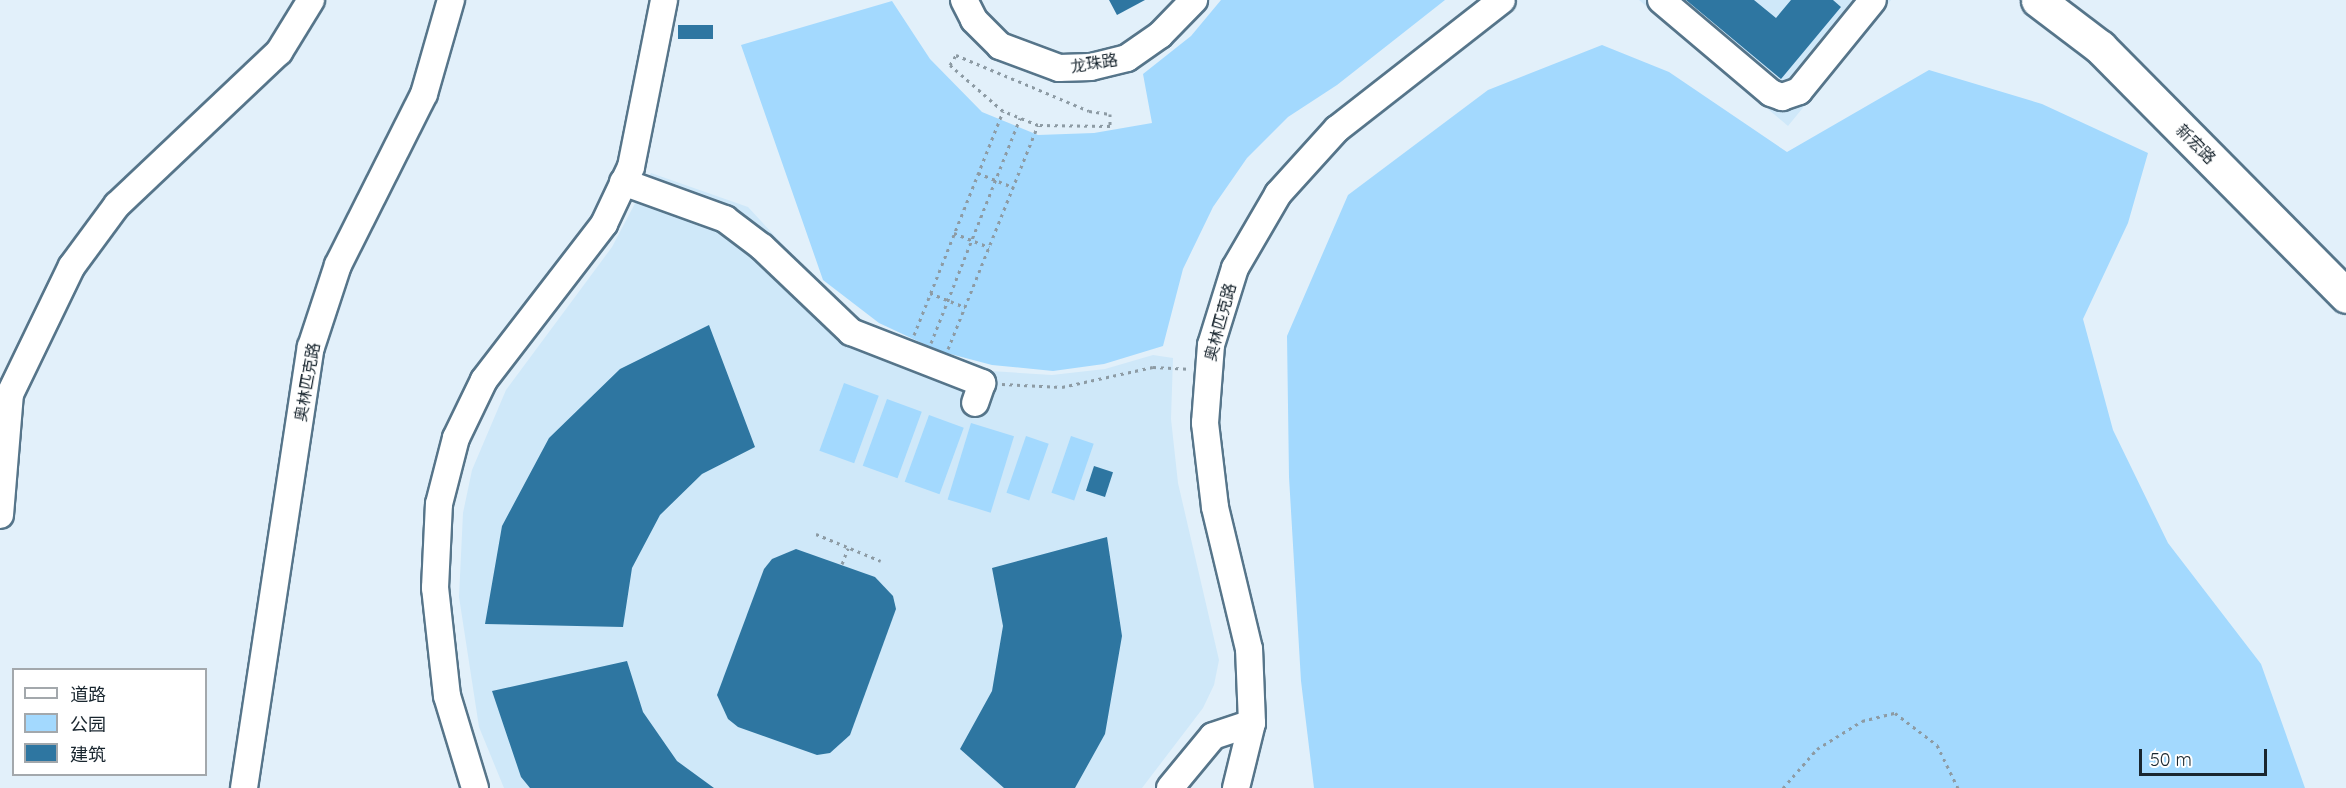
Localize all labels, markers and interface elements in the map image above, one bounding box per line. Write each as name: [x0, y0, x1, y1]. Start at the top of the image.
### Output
street label: 龙珠路: [1069, 50, 1119, 76]
street label: 新宏路: [2172, 120, 2220, 168]
street label: 奥林匹克路: [1200, 281, 1240, 363]
street label: 奥林匹克路: [291, 341, 323, 423]
legend: [12, 668, 207, 776]
text: 道路: [70, 683, 106, 706]
text: 公园: [70, 713, 106, 736]
scale bar: [2142, 737, 2270, 775]
text: 建筑: [70, 743, 106, 766]
text: 50 m: [2150, 748, 2192, 771]

